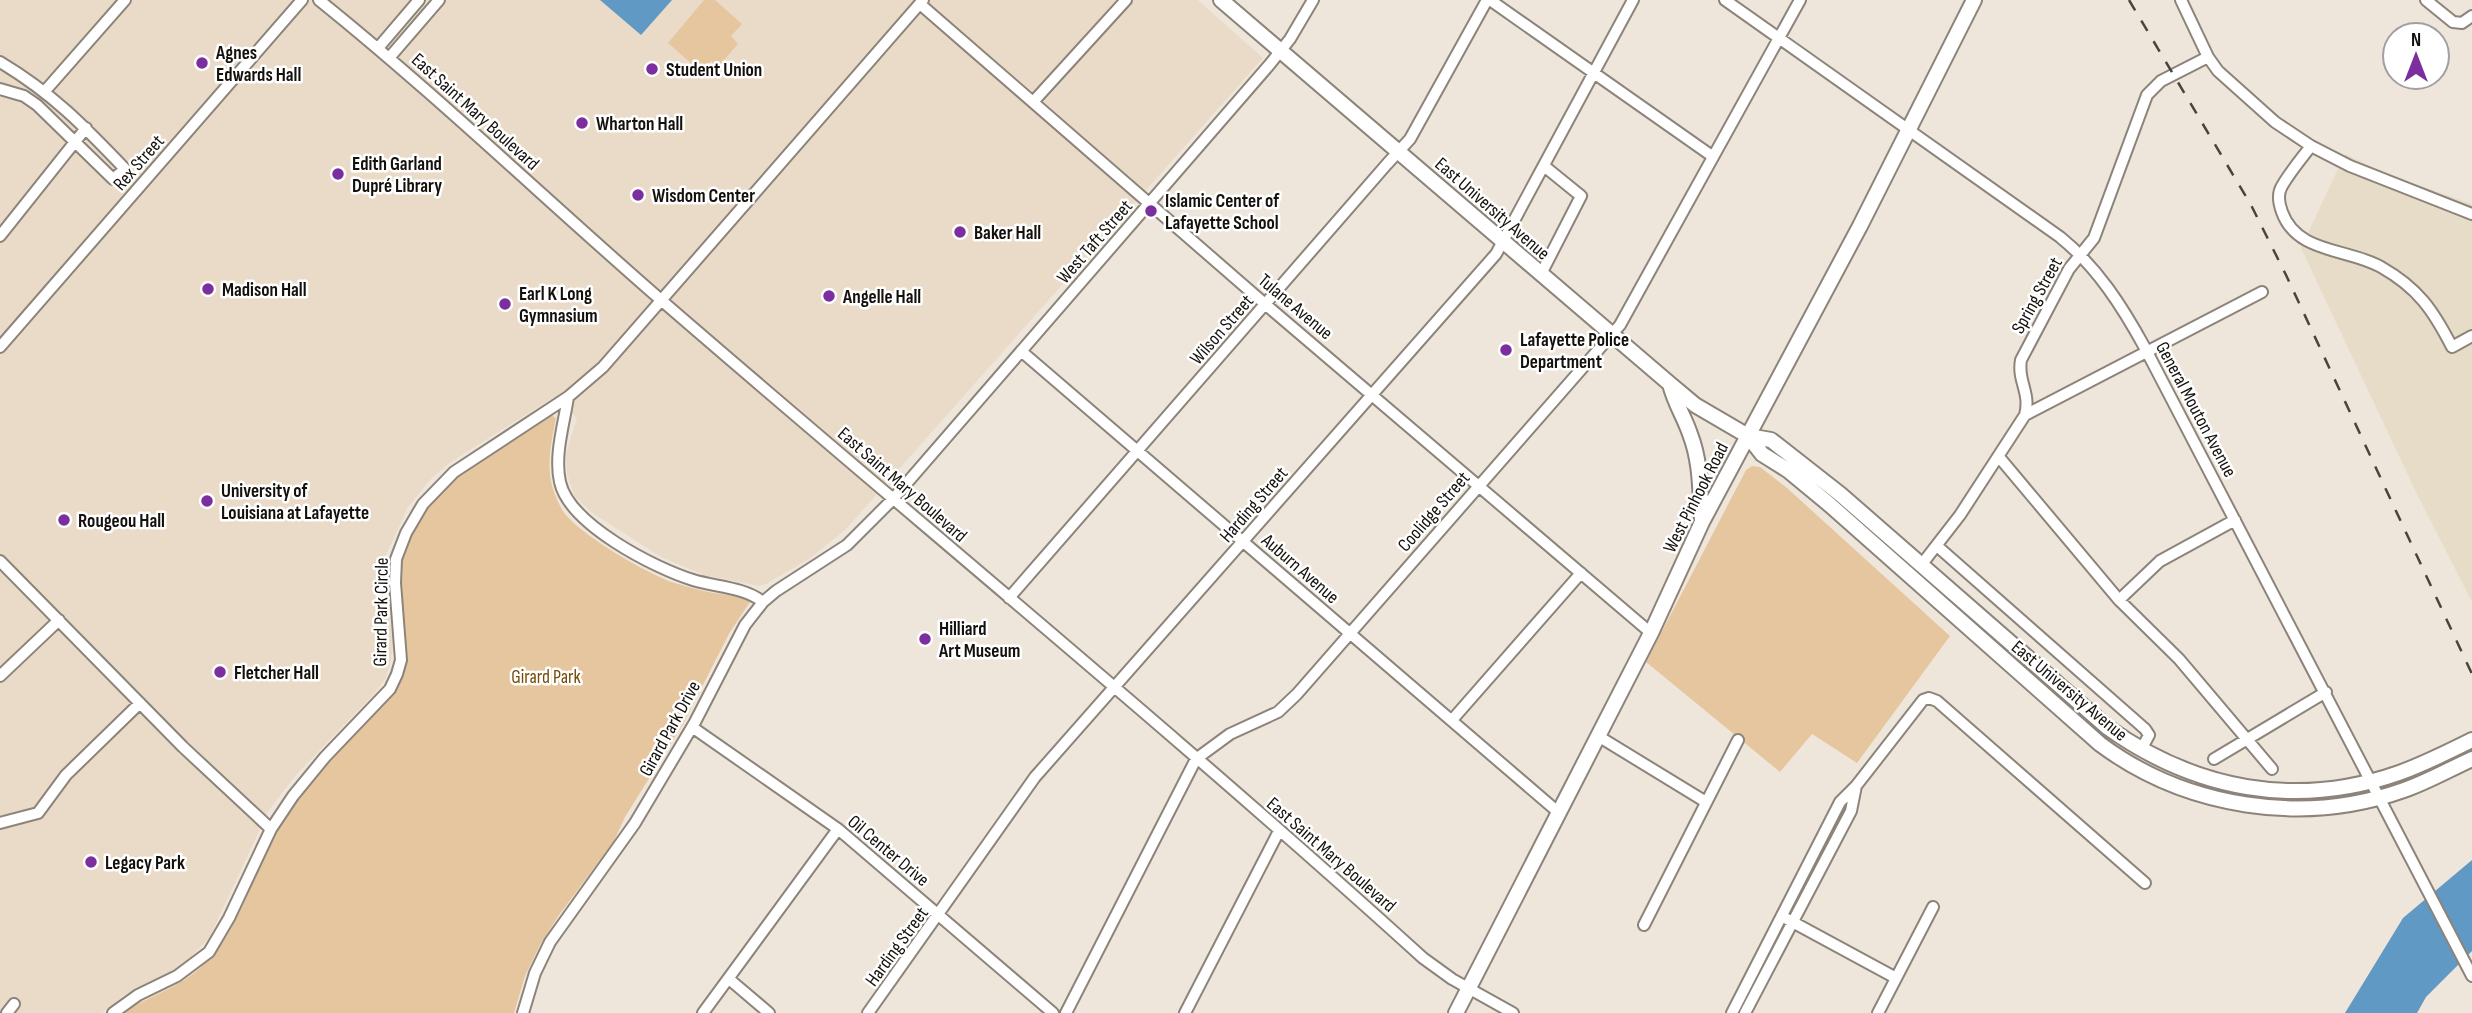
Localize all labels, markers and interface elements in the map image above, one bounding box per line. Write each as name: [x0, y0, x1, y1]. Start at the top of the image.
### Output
north arrow: [2381, 21, 2451, 91]
text: N: [2411, 29, 2421, 52]
place label: Agnes Edwards Hall: [215, 42, 301, 87]
street label: East Saint Mary Boulevard: [406, 49, 544, 175]
marker: Agnes Edwards Hall: [194, 55, 210, 71]
place label: Student Union: [666, 59, 762, 82]
marker: Student Union: [644, 61, 660, 77]
place label: Wharton Hall: [596, 113, 683, 136]
marker: Wharton Hall: [574, 115, 590, 131]
street label: Rex Street: [109, 130, 170, 196]
place label: Edith Garland Dupré Library: [352, 153, 442, 198]
street label: East University Avenue: [1430, 153, 1554, 265]
marker: Edith Garland Dupré Library: [330, 166, 346, 182]
place label: Wisdom Center: [652, 185, 755, 208]
marker: Wisdom Center: [630, 187, 646, 203]
place label: Islamic Center of Lafayette School: [1165, 190, 1280, 235]
street label: West Taft Street: [1053, 195, 1138, 289]
marker: Islamic Center of Lafayette School: [1143, 203, 1159, 219]
place label: Baker Hall: [974, 222, 1041, 245]
marker: Baker Hall: [952, 224, 968, 240]
street label: Spring Street: [2007, 253, 2068, 338]
street label: Tulane Avenue: [1253, 269, 1337, 345]
place label: Madison Hall: [222, 279, 307, 302]
marker: Madison Hall: [200, 281, 216, 297]
place label: Earl K Long Gymnasium: [519, 283, 598, 328]
place label: Angelle Hall: [842, 286, 921, 309]
marker: Angelle Hall: [821, 288, 837, 304]
street label: Wilson Street: [1185, 290, 1259, 370]
marker: Earl K Long Gymnasium: [497, 296, 513, 312]
place label: Lafayette Police Department: [1520, 329, 1629, 374]
street label: General Mouton Avenue: [2150, 338, 2241, 481]
marker: Lafayette Police Department: [1498, 342, 1514, 358]
street label: East Saint Mary Boulevard: [833, 423, 971, 548]
street label: West Pinhook Road: [1659, 439, 1734, 557]
street label: Harding Street: [1215, 462, 1293, 547]
street label: Coolidge Street: [1393, 467, 1475, 557]
place label: University of Louisiana at Lafayette: [221, 480, 369, 525]
marker: University of Louisiana at Lafayette: [199, 493, 215, 509]
place label: Rougeou Hall: [78, 510, 165, 533]
marker: Rougeou Hall: [56, 512, 72, 528]
street label: Auburn Avenue: [1256, 529, 1343, 609]
street label: Girard Park Circle: [369, 557, 394, 667]
place label: Hilliard Art Museum: [938, 618, 1020, 663]
marker: Hilliard Art Museum: [917, 631, 933, 647]
street label: East University Avenue: [2006, 636, 2132, 746]
place label: Fletcher Hall: [234, 662, 319, 685]
marker: Fletcher Hall: [212, 664, 228, 680]
park label: Girard Park: [511, 666, 581, 689]
street label: Girard Park Drive: [635, 677, 706, 780]
street label: East Saint Mary Boulevard: [1262, 793, 1400, 918]
street label: Oil Center Drive: [843, 810, 933, 892]
place label: Legacy Park: [105, 852, 185, 875]
marker: Legacy Park: [83, 854, 99, 870]
street label: Harding Street: [861, 903, 934, 991]

